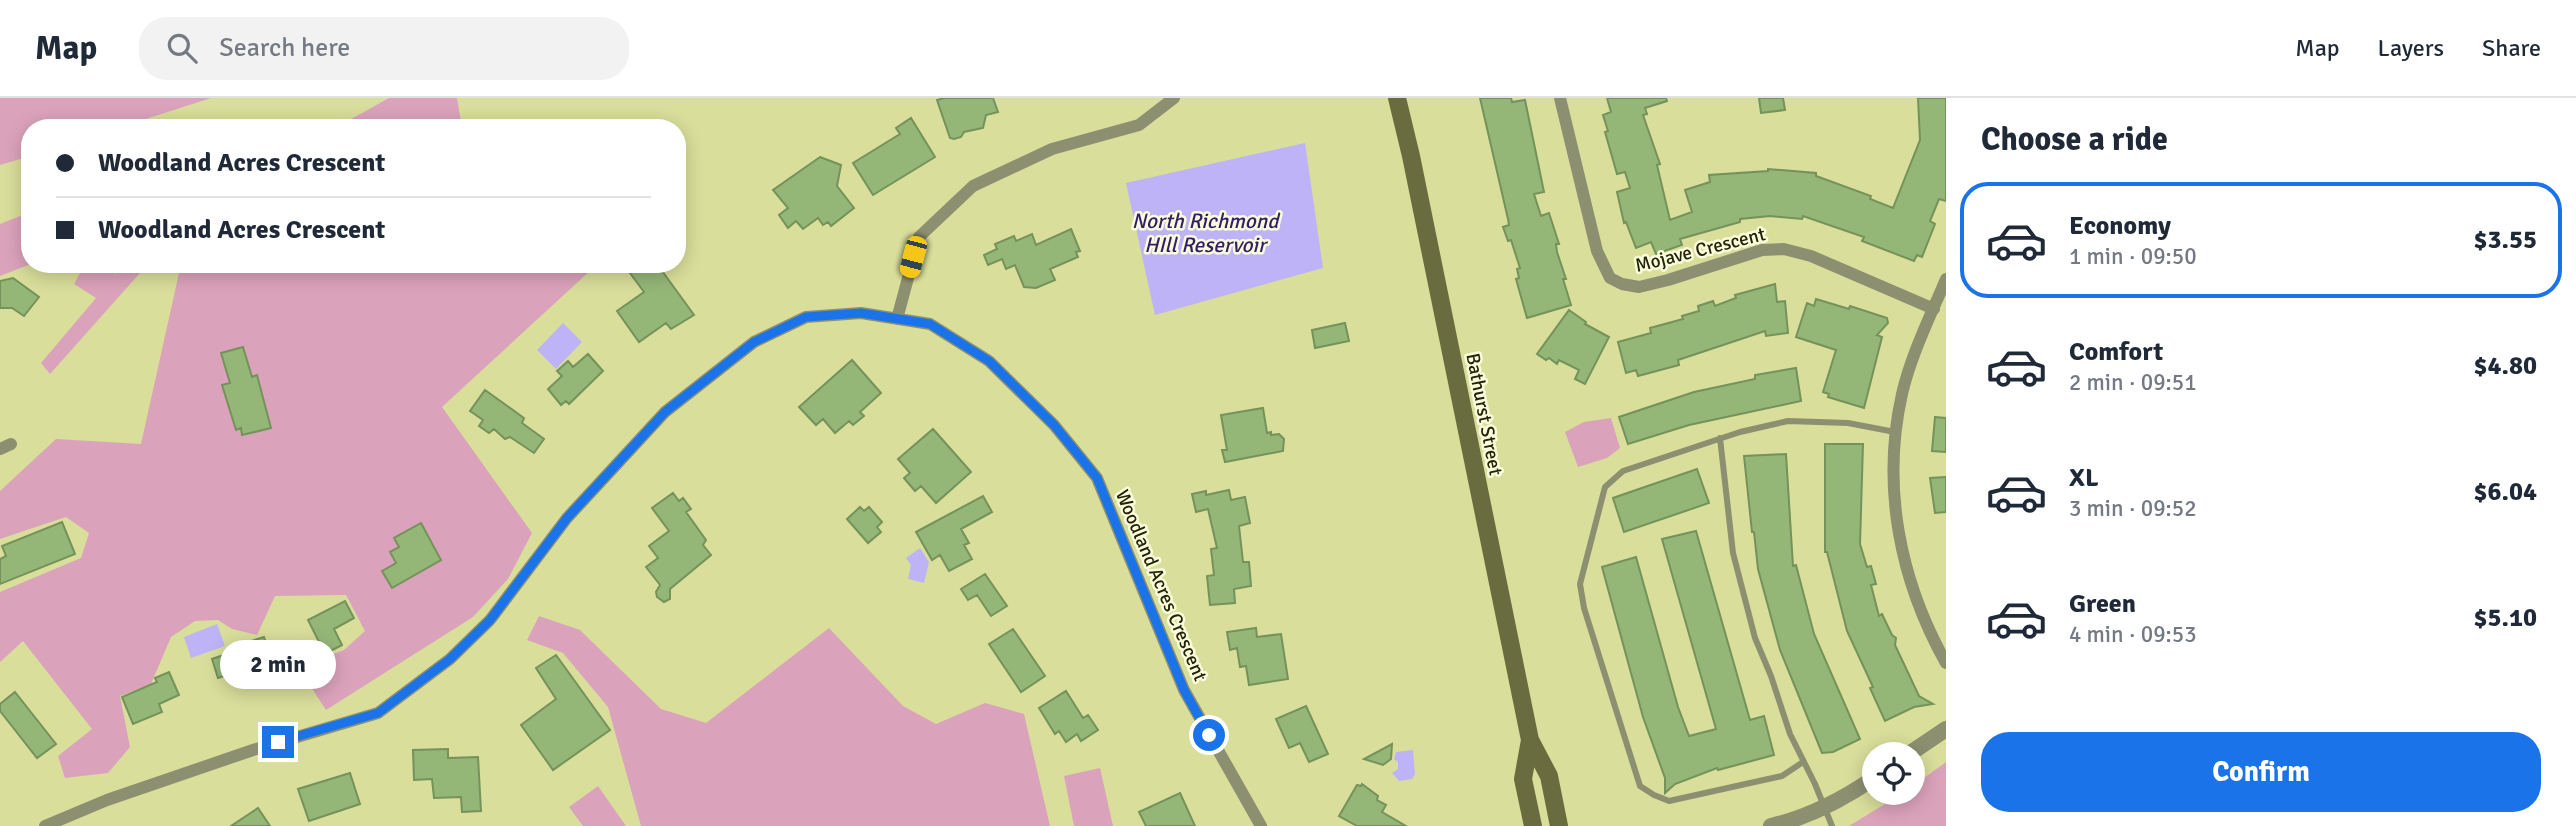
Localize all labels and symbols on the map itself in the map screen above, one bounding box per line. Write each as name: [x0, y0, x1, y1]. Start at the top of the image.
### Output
water label: North Richmond HIll Reservoir: [1132, 208, 1281, 258]
street label: Mojave Crescent: [1633, 222, 1768, 278]
car: [898, 234, 929, 280]
street label: Bathurst Street: [1460, 351, 1508, 478]
street label: Woodland Acres Crescent: [1110, 486, 1212, 685]
callout: 2 min: [220, 640, 336, 690]
route start: [1193, 719, 1225, 751]
route end: [262, 726, 294, 758]

